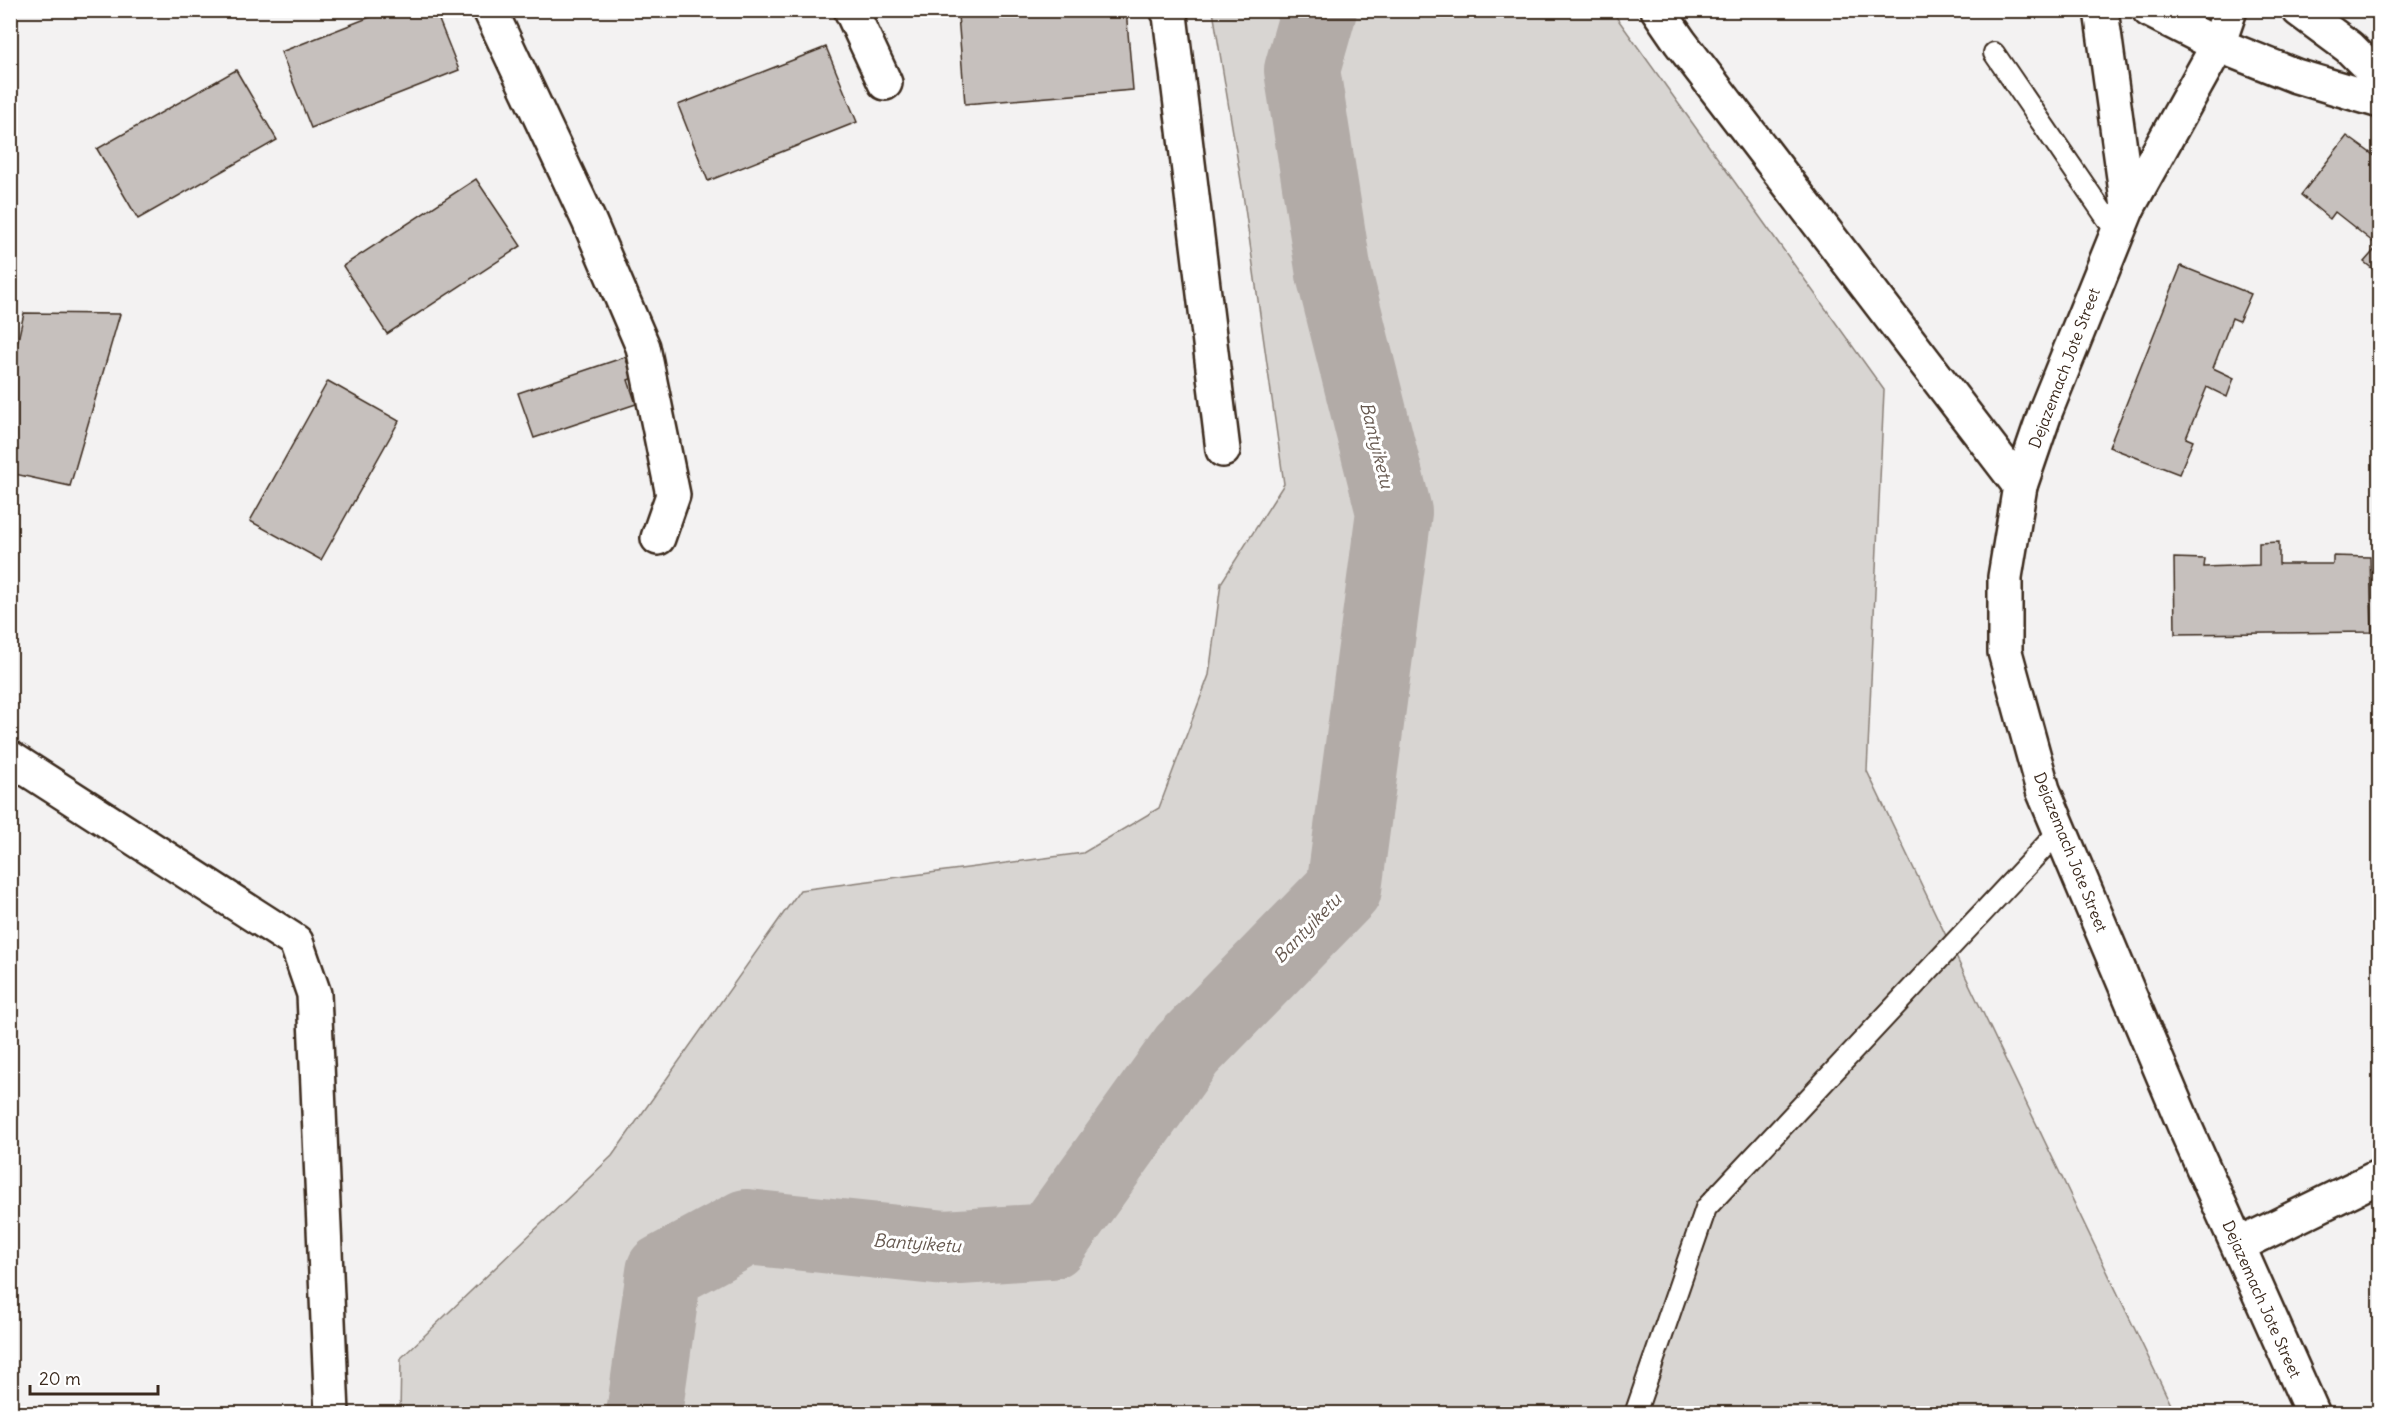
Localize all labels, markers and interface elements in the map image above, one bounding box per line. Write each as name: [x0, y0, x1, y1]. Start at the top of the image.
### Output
street label: Dejazemach Jote Street: [2024, 284, 2104, 451]
water label: Bantyiketu: [1355, 400, 1399, 492]
street label: Dejazemach Jote Street: [2030, 769, 2112, 935]
water label: Bantyiketu: [1268, 887, 1347, 968]
street label: Dejazemach Jote Street: [2218, 1217, 2306, 1381]
water label: Bantyiketu: [872, 1228, 963, 1258]
scale bar: [30, 1358, 158, 1396]
text: 20 m: [39, 1367, 81, 1390]

